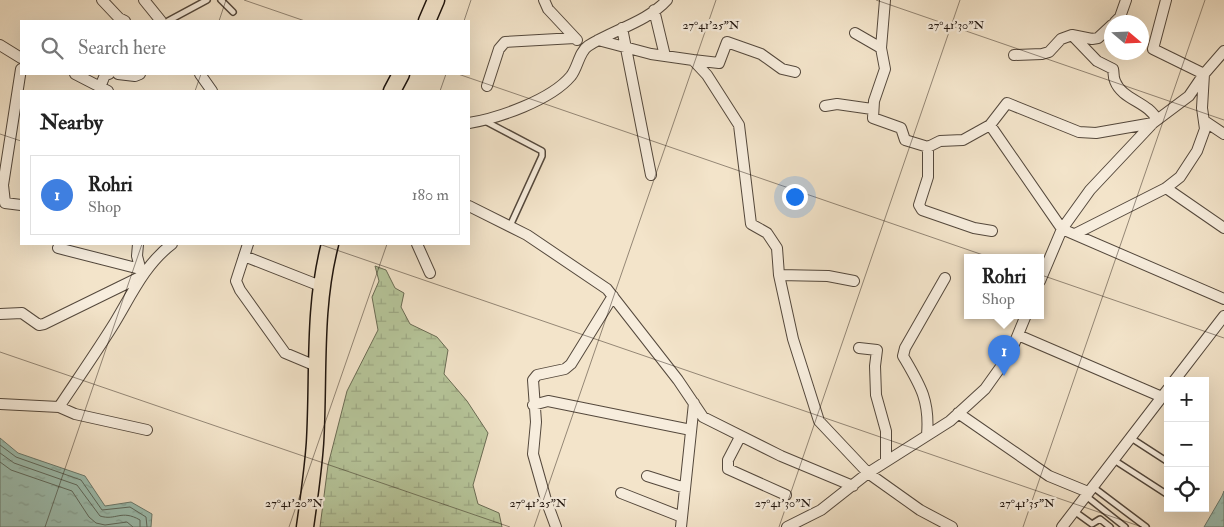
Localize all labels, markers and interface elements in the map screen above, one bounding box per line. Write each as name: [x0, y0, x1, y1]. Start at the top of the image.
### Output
north arrow: [1104, 15, 1149, 60]
text: 27°41'25"N: [683, 18, 740, 33]
text: 27°41'30"N: [928, 18, 984, 33]
search box: [20, 20, 470, 75]
icon: search: [38, 34, 66, 62]
text: Search here: [78, 36, 166, 60]
text: Nearby: [40, 109, 103, 136]
text: Rohri: [88, 173, 133, 197]
your location: [782, 184, 808, 210]
text: 1: [54, 185, 60, 205]
text: 180 m: [412, 185, 449, 205]
text: Shop: [88, 197, 121, 217]
popup: [964, 254, 1044, 319]
text: Rohri: [982, 265, 1026, 289]
text: Shop: [982, 289, 1015, 309]
pin: 1: [988, 335, 1020, 376]
map controls: [1164, 377, 1209, 512]
button: +: [1164, 377, 1209, 422]
button: −: [1164, 422, 1209, 467]
button: locate: [1164, 467, 1209, 512]
text: 27°41'20"N: [265, 496, 323, 511]
text: 27°41'25"N: [510, 496, 567, 511]
text: 27°41'30"N: [755, 496, 811, 511]
text: 27°41'35"N: [999, 496, 1055, 511]

